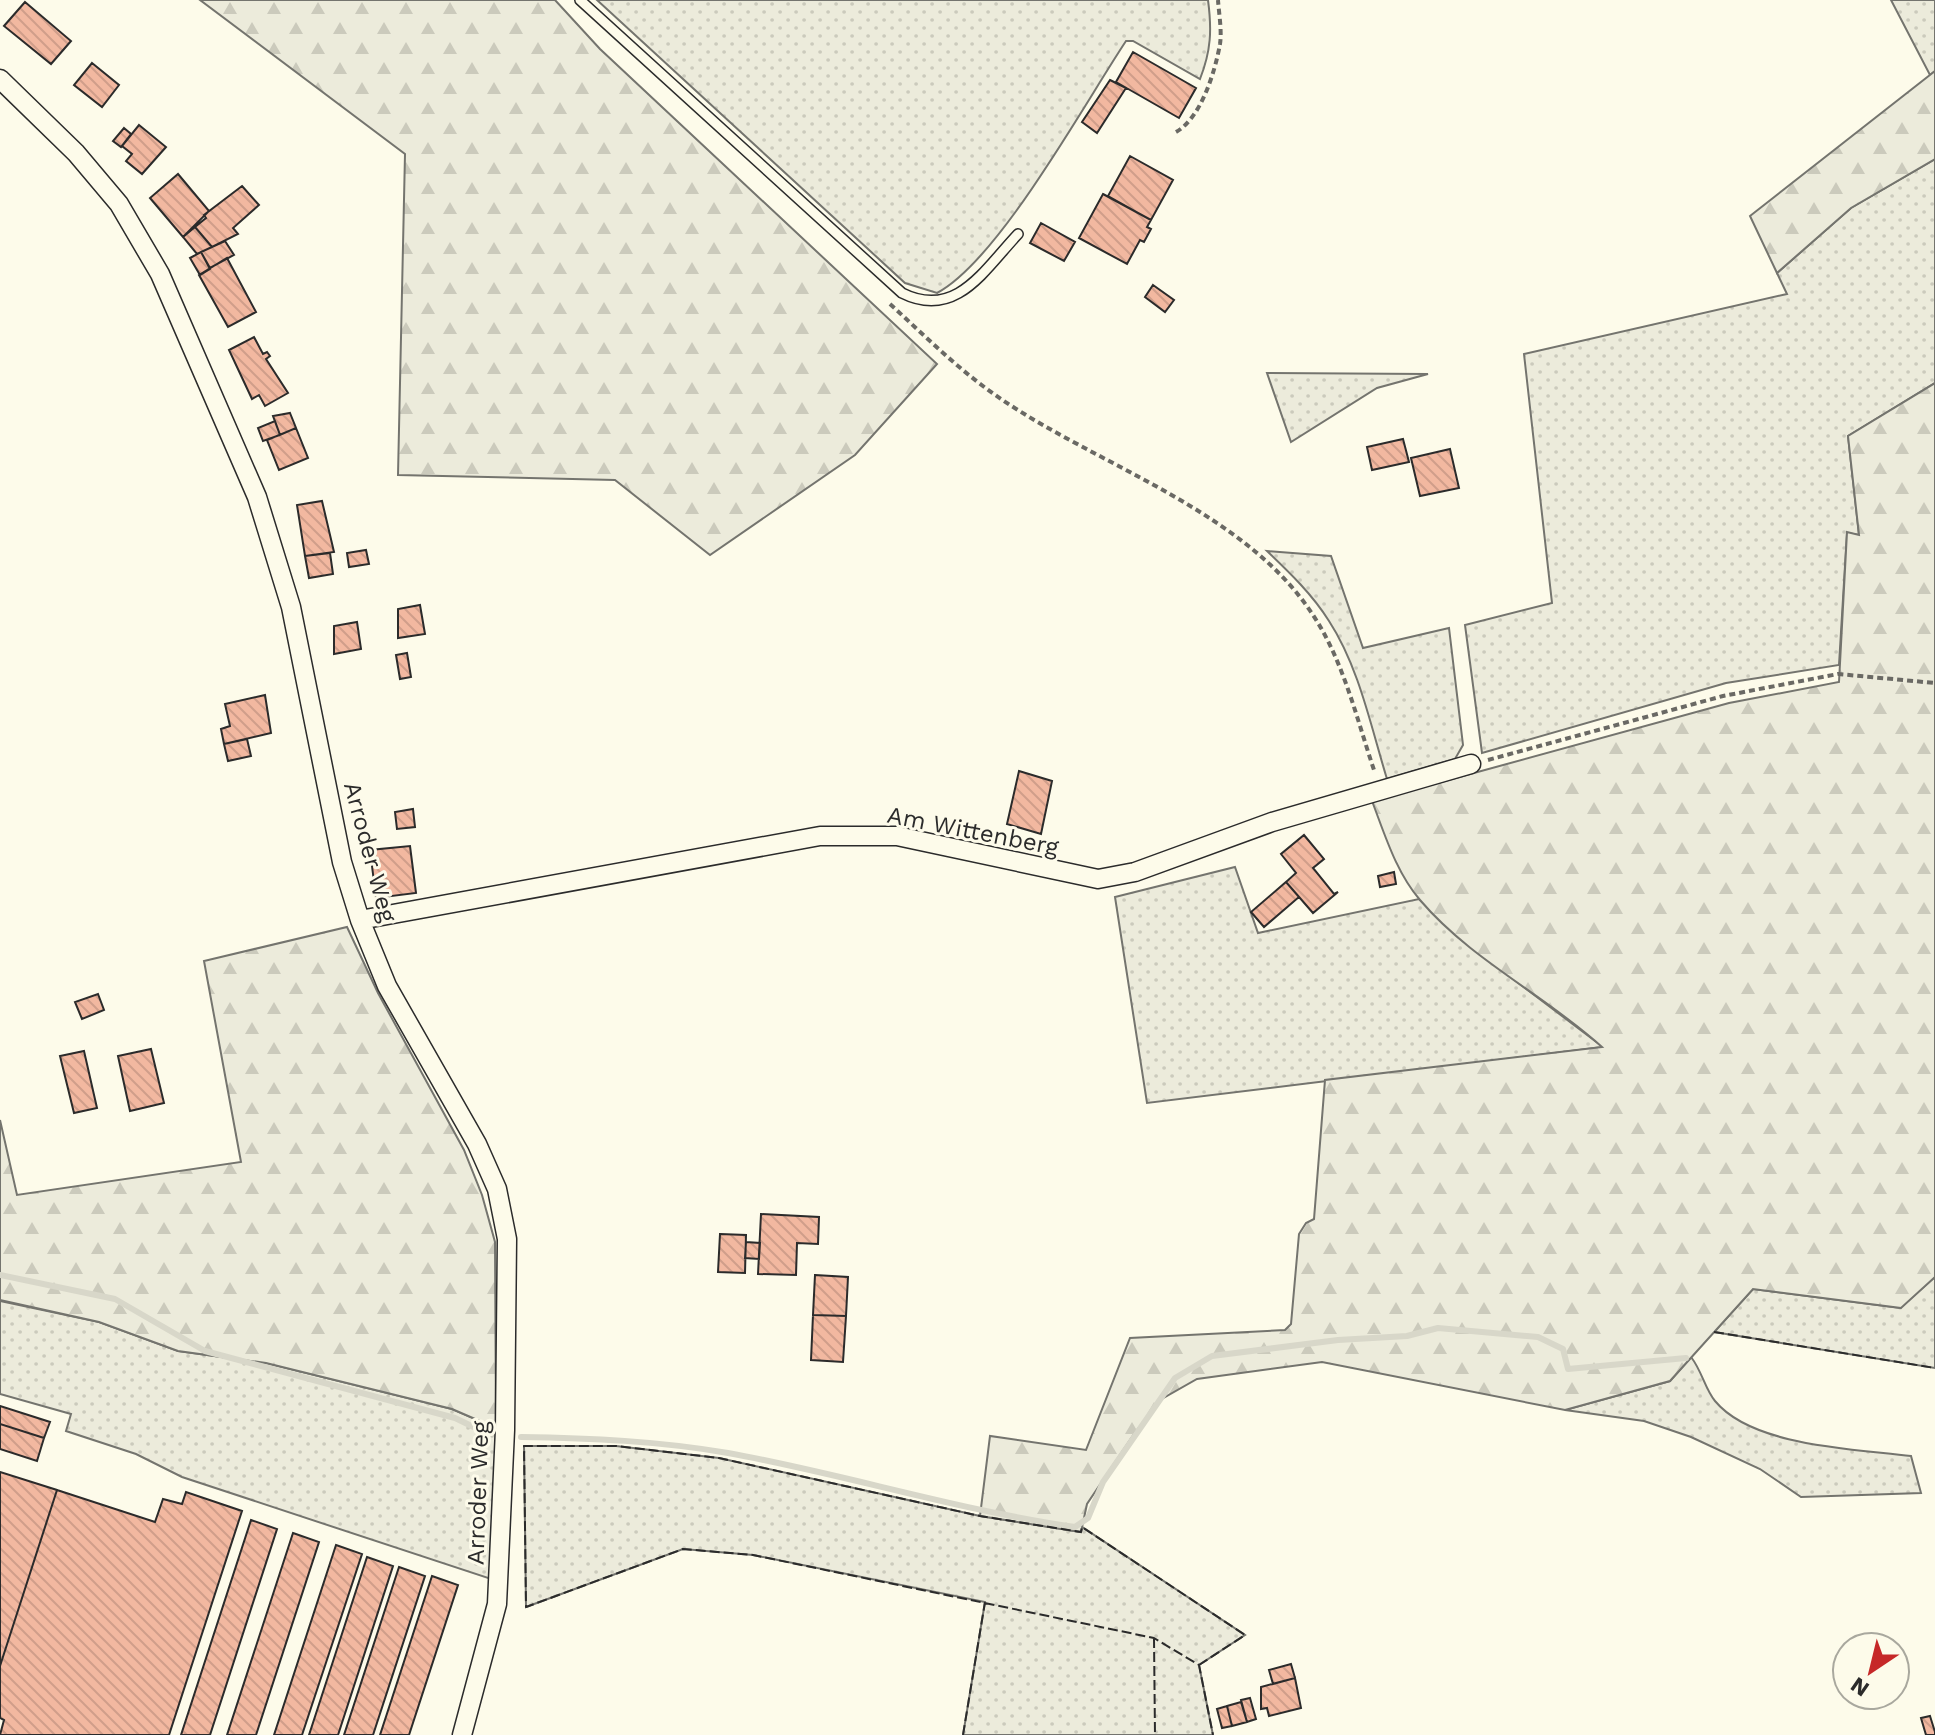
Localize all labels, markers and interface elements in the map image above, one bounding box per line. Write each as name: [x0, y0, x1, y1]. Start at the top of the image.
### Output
street label: Arroder Weg: [338, 779, 402, 925]
street label: Am Wittenberg: [885, 801, 1061, 861]
street label: Arroder Weg: [461, 1420, 495, 1565]
north arrow: [1831, 1631, 1911, 1711]
text: N: [1846, 1672, 1874, 1702]

